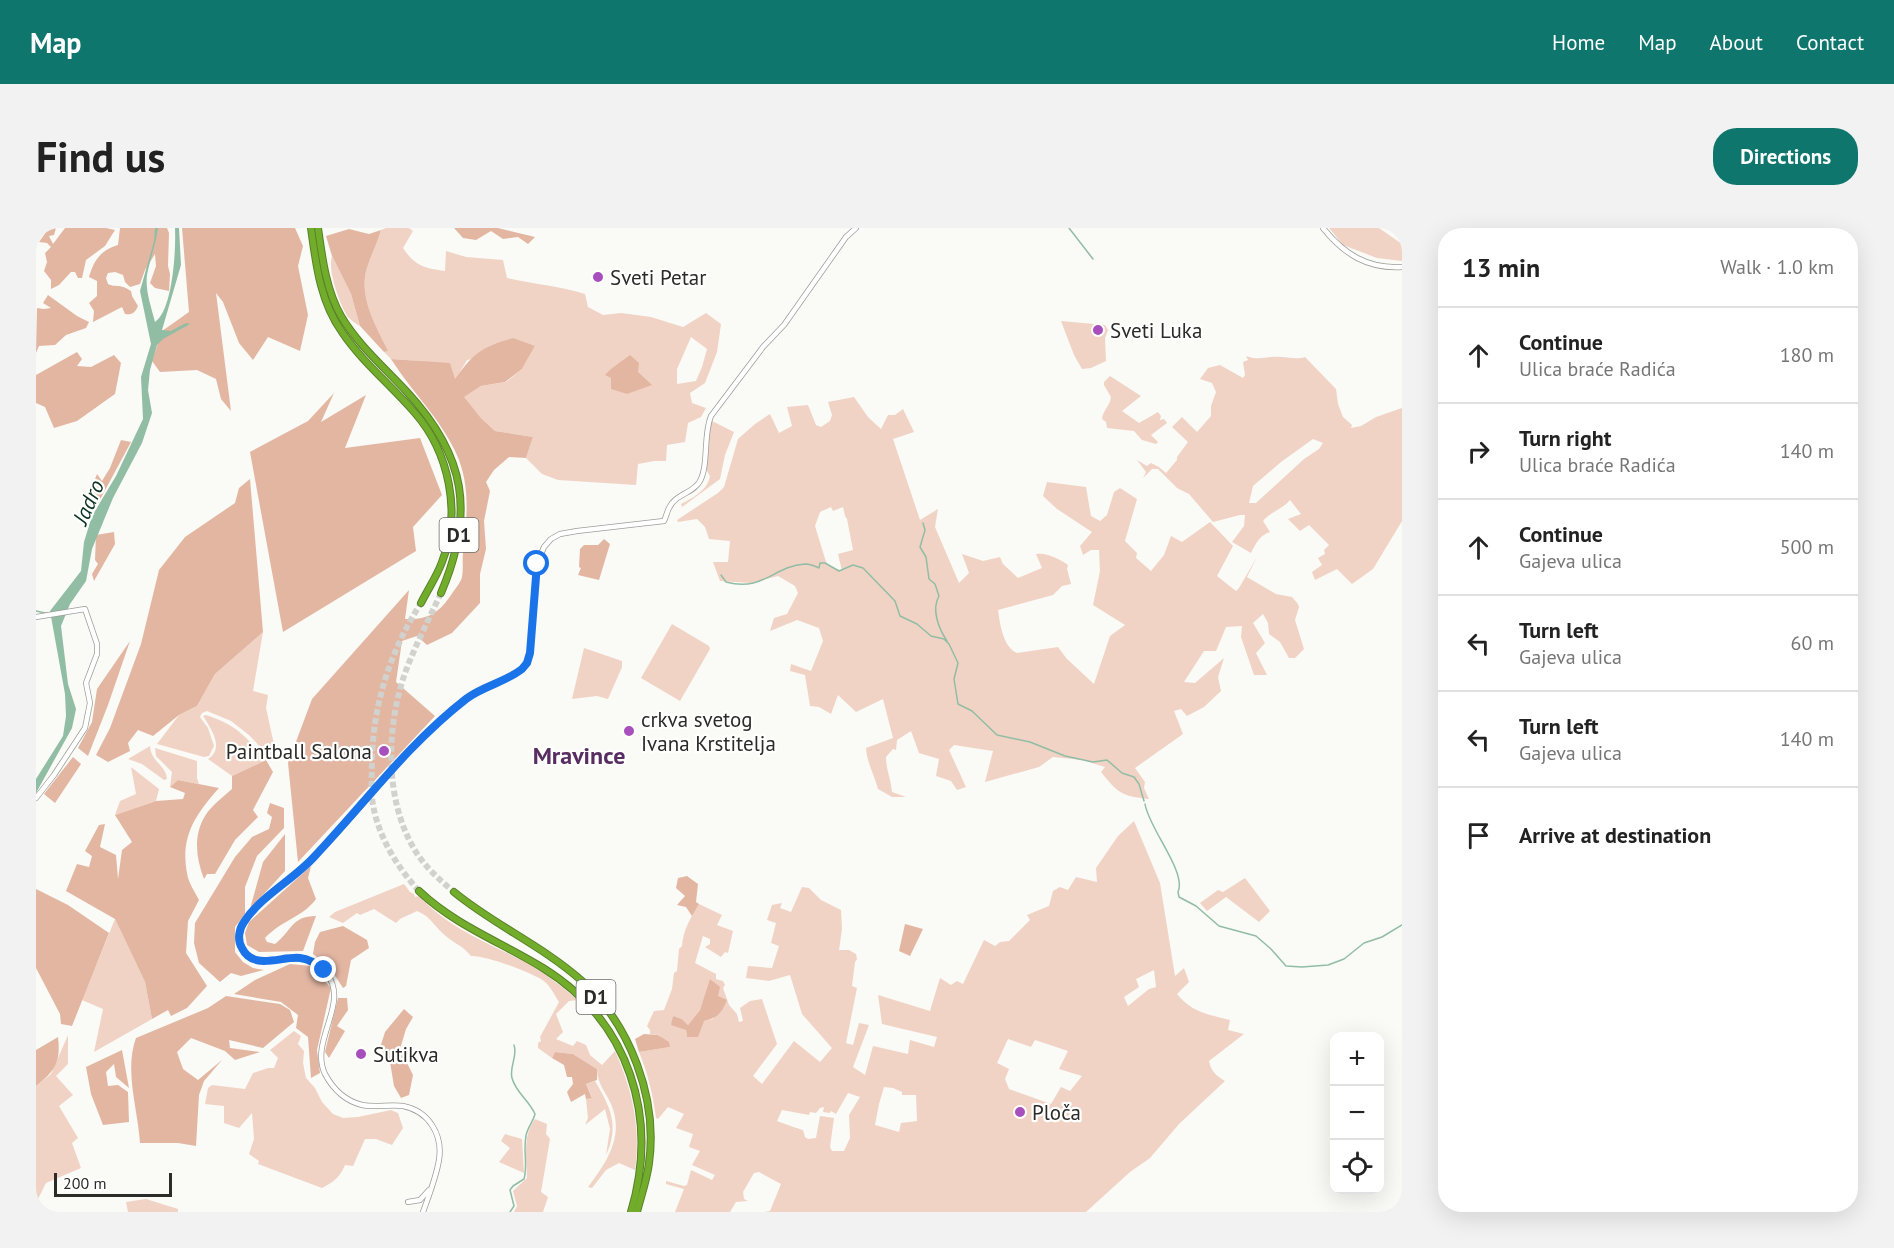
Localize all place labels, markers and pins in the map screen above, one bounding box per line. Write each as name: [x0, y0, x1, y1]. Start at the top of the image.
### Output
place label: Sveti Petar: [610, 264, 706, 291]
marker: Sveti Petar: [591, 270, 605, 284]
place label: Sveti Luka: [1110, 317, 1202, 344]
marker: Sveti Luka: [1091, 323, 1105, 337]
place label: crkva svetog Ivana Krstitelja: [641, 706, 776, 757]
marker: crkva svetog Ivana Krstitelja: [622, 724, 636, 738]
place label: Paintball Salona: [226, 738, 372, 765]
marker: Paintball Salona: [377, 744, 391, 758]
place label: Sutikva: [373, 1041, 439, 1068]
marker: Sutikva: [354, 1047, 368, 1061]
place label: Ploča: [1032, 1099, 1081, 1126]
marker: Ploča: [1013, 1105, 1027, 1119]

